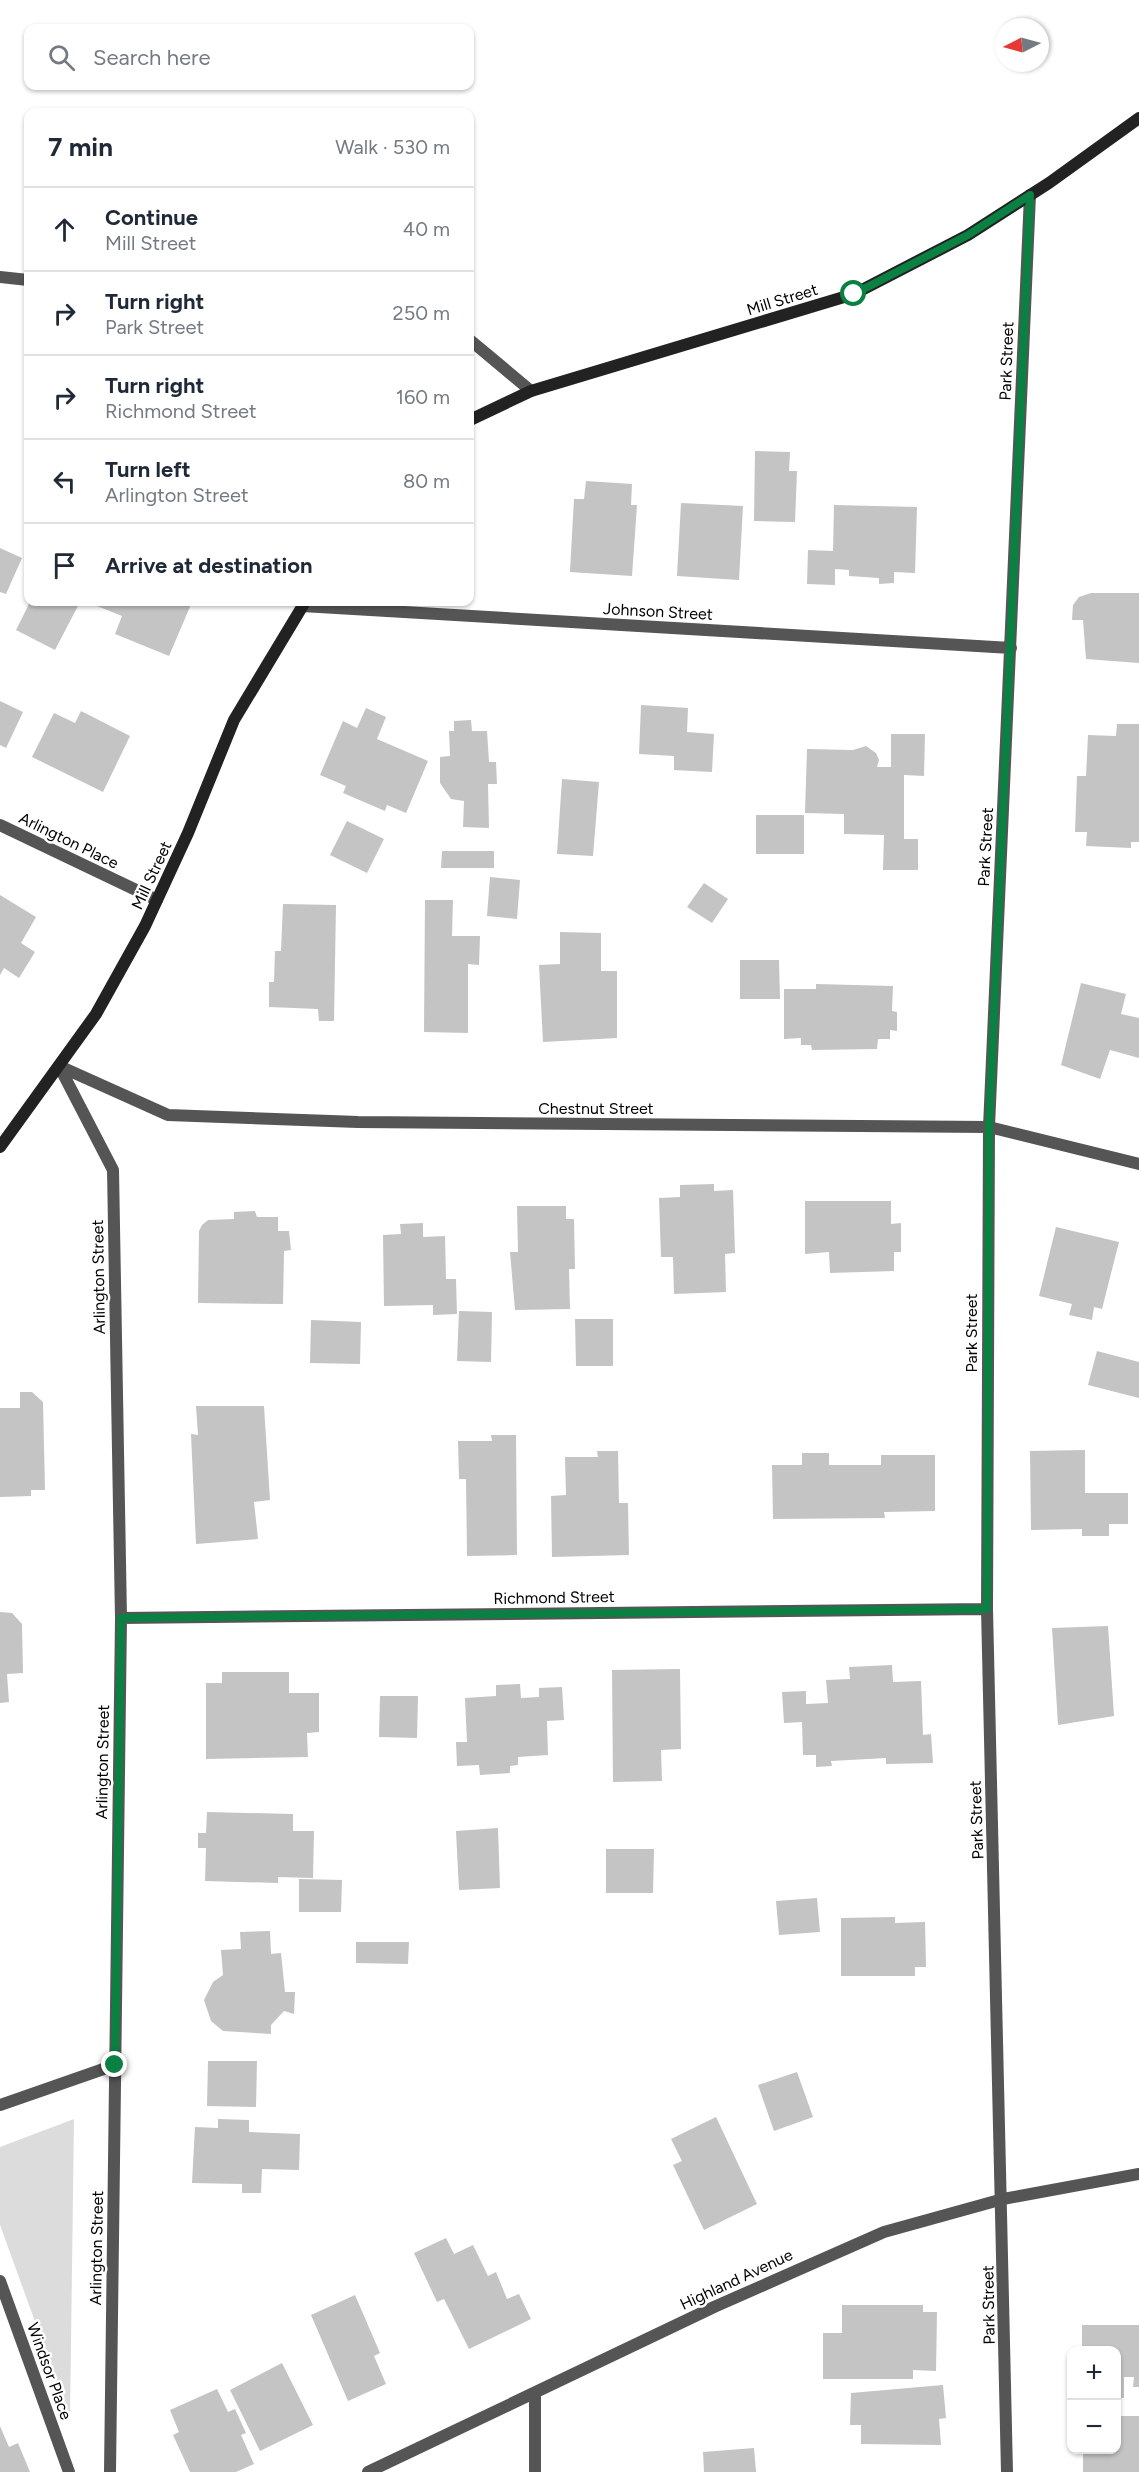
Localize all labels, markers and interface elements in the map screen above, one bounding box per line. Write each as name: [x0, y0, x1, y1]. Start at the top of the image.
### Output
north arrow: [995, 18, 1049, 72]
search box: [24, 24, 474, 90]
icon: search: [45, 41, 78, 74]
text: Search here: [93, 44, 211, 71]
text: 7 min: [48, 131, 113, 163]
text: Walk · 530 m: [335, 135, 450, 159]
text: Continue: [105, 204, 198, 231]
icon: ahead: [48, 213, 81, 246]
text: 40 m: [403, 217, 450, 241]
text: Mill Street: [105, 231, 196, 255]
street label: Mill Street: [744, 280, 820, 319]
route start: [840, 280, 866, 306]
text: Turn right: [105, 288, 204, 315]
icon: right: [48, 297, 81, 330]
text: 250 m: [393, 301, 450, 325]
text: Park Street: [105, 315, 204, 339]
street label: Park Street: [996, 321, 1017, 401]
text: Turn right: [105, 372, 204, 399]
icon: right: [48, 381, 81, 414]
text: 160 m: [396, 385, 450, 409]
text: Richmond Street: [105, 399, 257, 423]
text: Turn left: [105, 456, 191, 483]
icon: left: [48, 465, 81, 498]
text: 80 m: [403, 469, 450, 493]
text: Arlington Street: [105, 483, 248, 507]
icon: arrive: [48, 549, 81, 582]
text: Arrive at destination: [105, 552, 313, 579]
street label: Johnson Street: [603, 599, 713, 624]
street label: Park Street: [974, 807, 997, 887]
street label: Arlington Place: [16, 808, 122, 873]
street label: Mill Street: [127, 838, 175, 912]
street label: Chestnut Street: [538, 1099, 654, 1118]
street label: Arlington Street: [88, 1219, 109, 1335]
street label: Park Street: [962, 1293, 981, 1373]
street label: Richmond Street: [493, 1587, 615, 1608]
street label: Arlington Street: [92, 1704, 113, 1820]
street label: Park Street: [966, 1780, 987, 1860]
route end: [101, 2051, 127, 2077]
street label: Arlington Street: [86, 2190, 107, 2306]
street label: Highland Avenue: [677, 2245, 796, 2314]
street label: Park Street: [978, 2265, 999, 2345]
street label: Windsor Place: [23, 2320, 76, 2423]
map controls: [1067, 2346, 1121, 2454]
button: +: [1067, 2346, 1121, 2400]
button: −: [1067, 2400, 1121, 2454]

